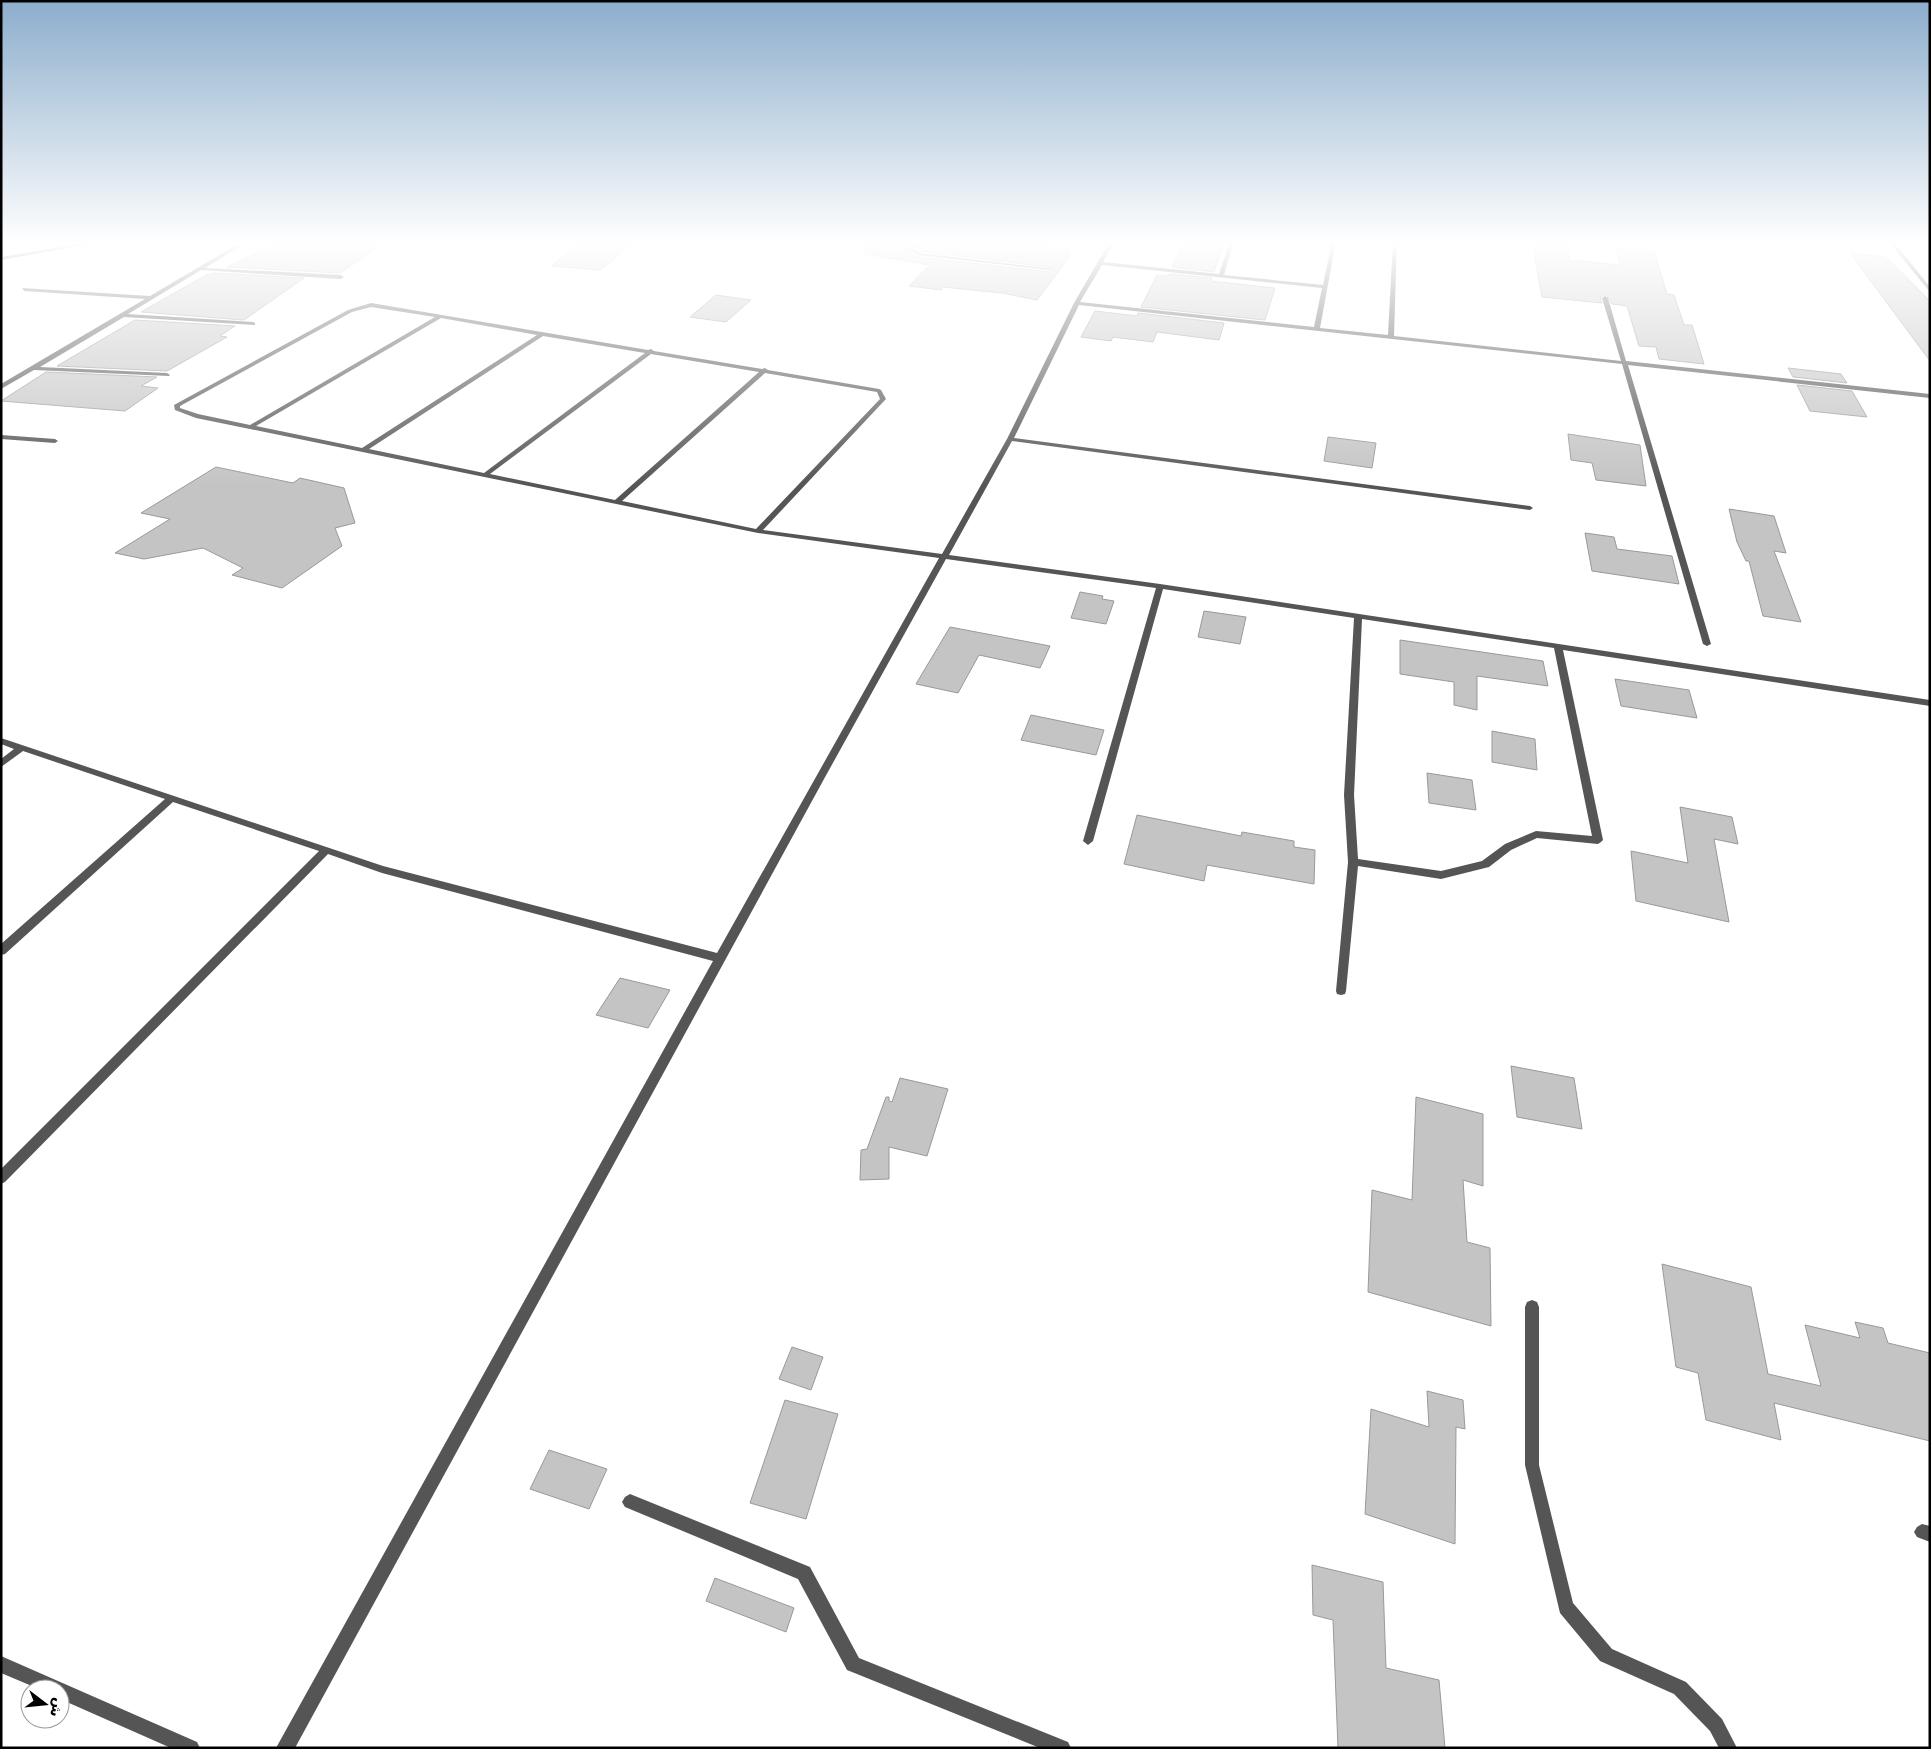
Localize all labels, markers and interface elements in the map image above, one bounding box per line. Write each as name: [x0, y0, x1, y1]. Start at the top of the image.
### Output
north arrow: [20, 1679, 70, 1729]
text: ش: [47, 1696, 68, 1719]

